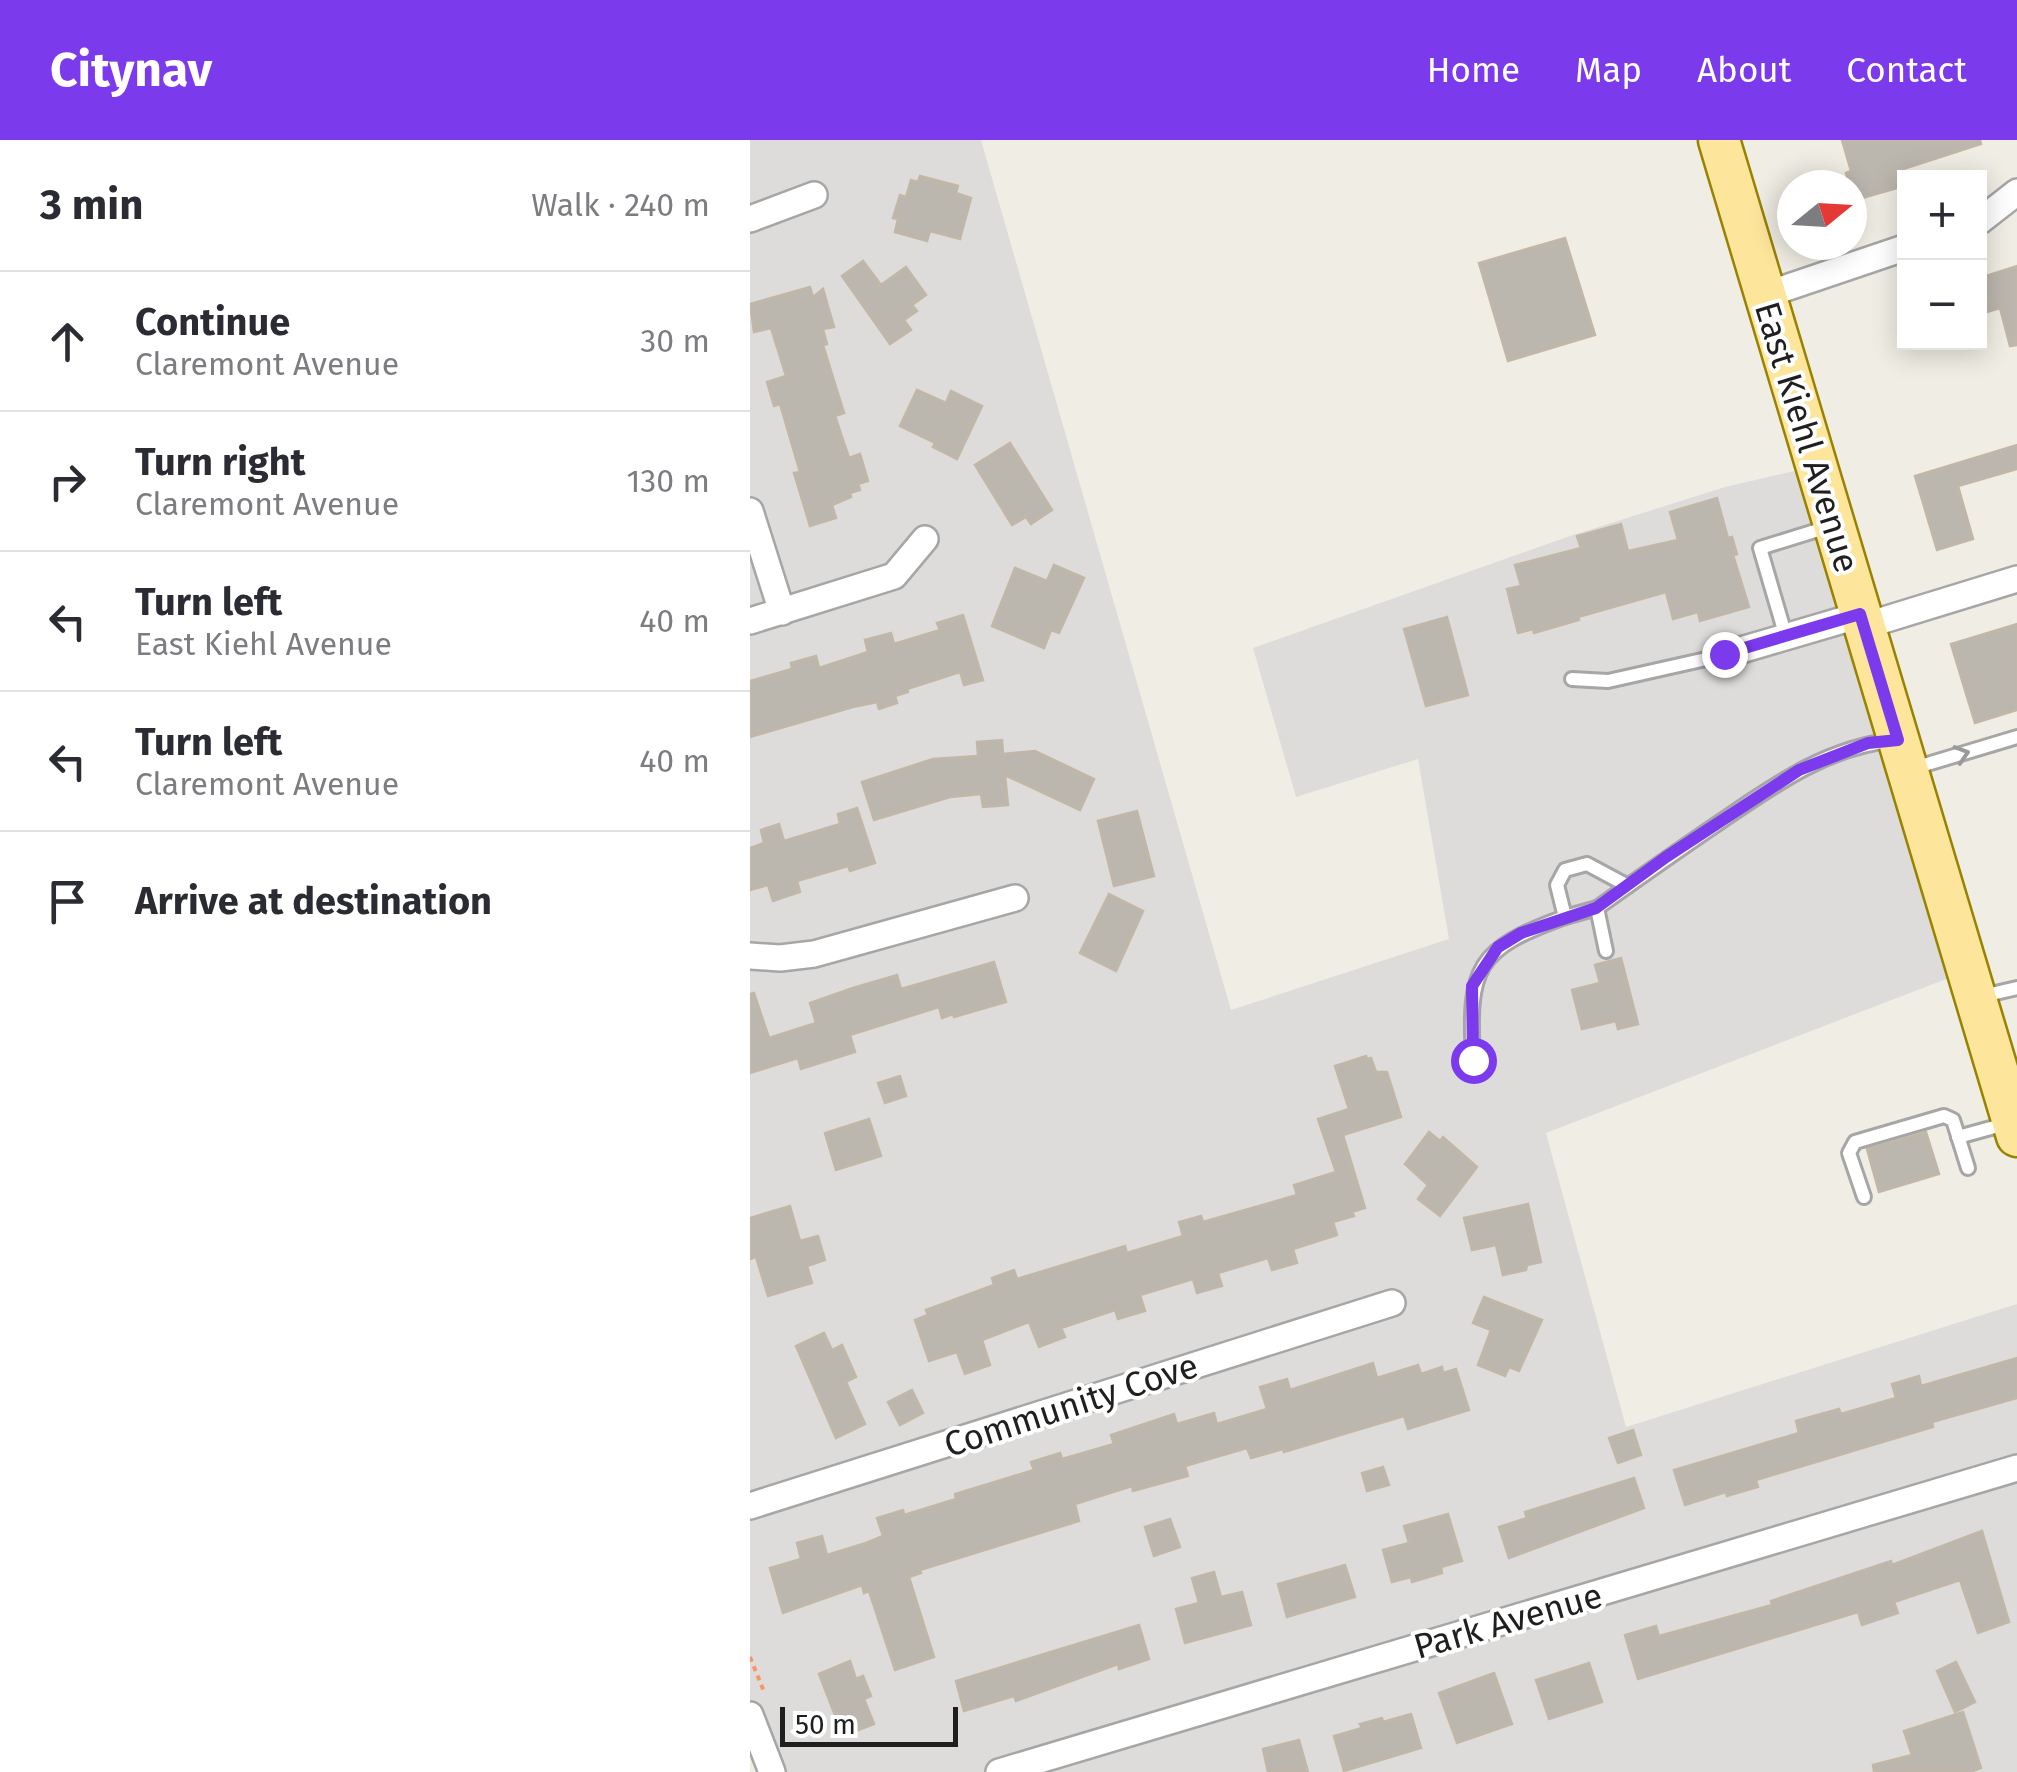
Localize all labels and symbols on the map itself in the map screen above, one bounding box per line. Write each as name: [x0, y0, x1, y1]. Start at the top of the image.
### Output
north arrow: [1777, 170, 1867, 260]
street label: East Kiehl Avenue: [1746, 296, 1868, 578]
route end: [1702, 632, 1748, 678]
one-way arrow: [1953, 745, 1970, 766]
route start: [1451, 1038, 1497, 1084]
street label: Community Cove: [939, 1344, 1203, 1466]
street label: Park Avenue: [1409, 1574, 1607, 1668]
scale bar: [780, 1702, 958, 1746]

